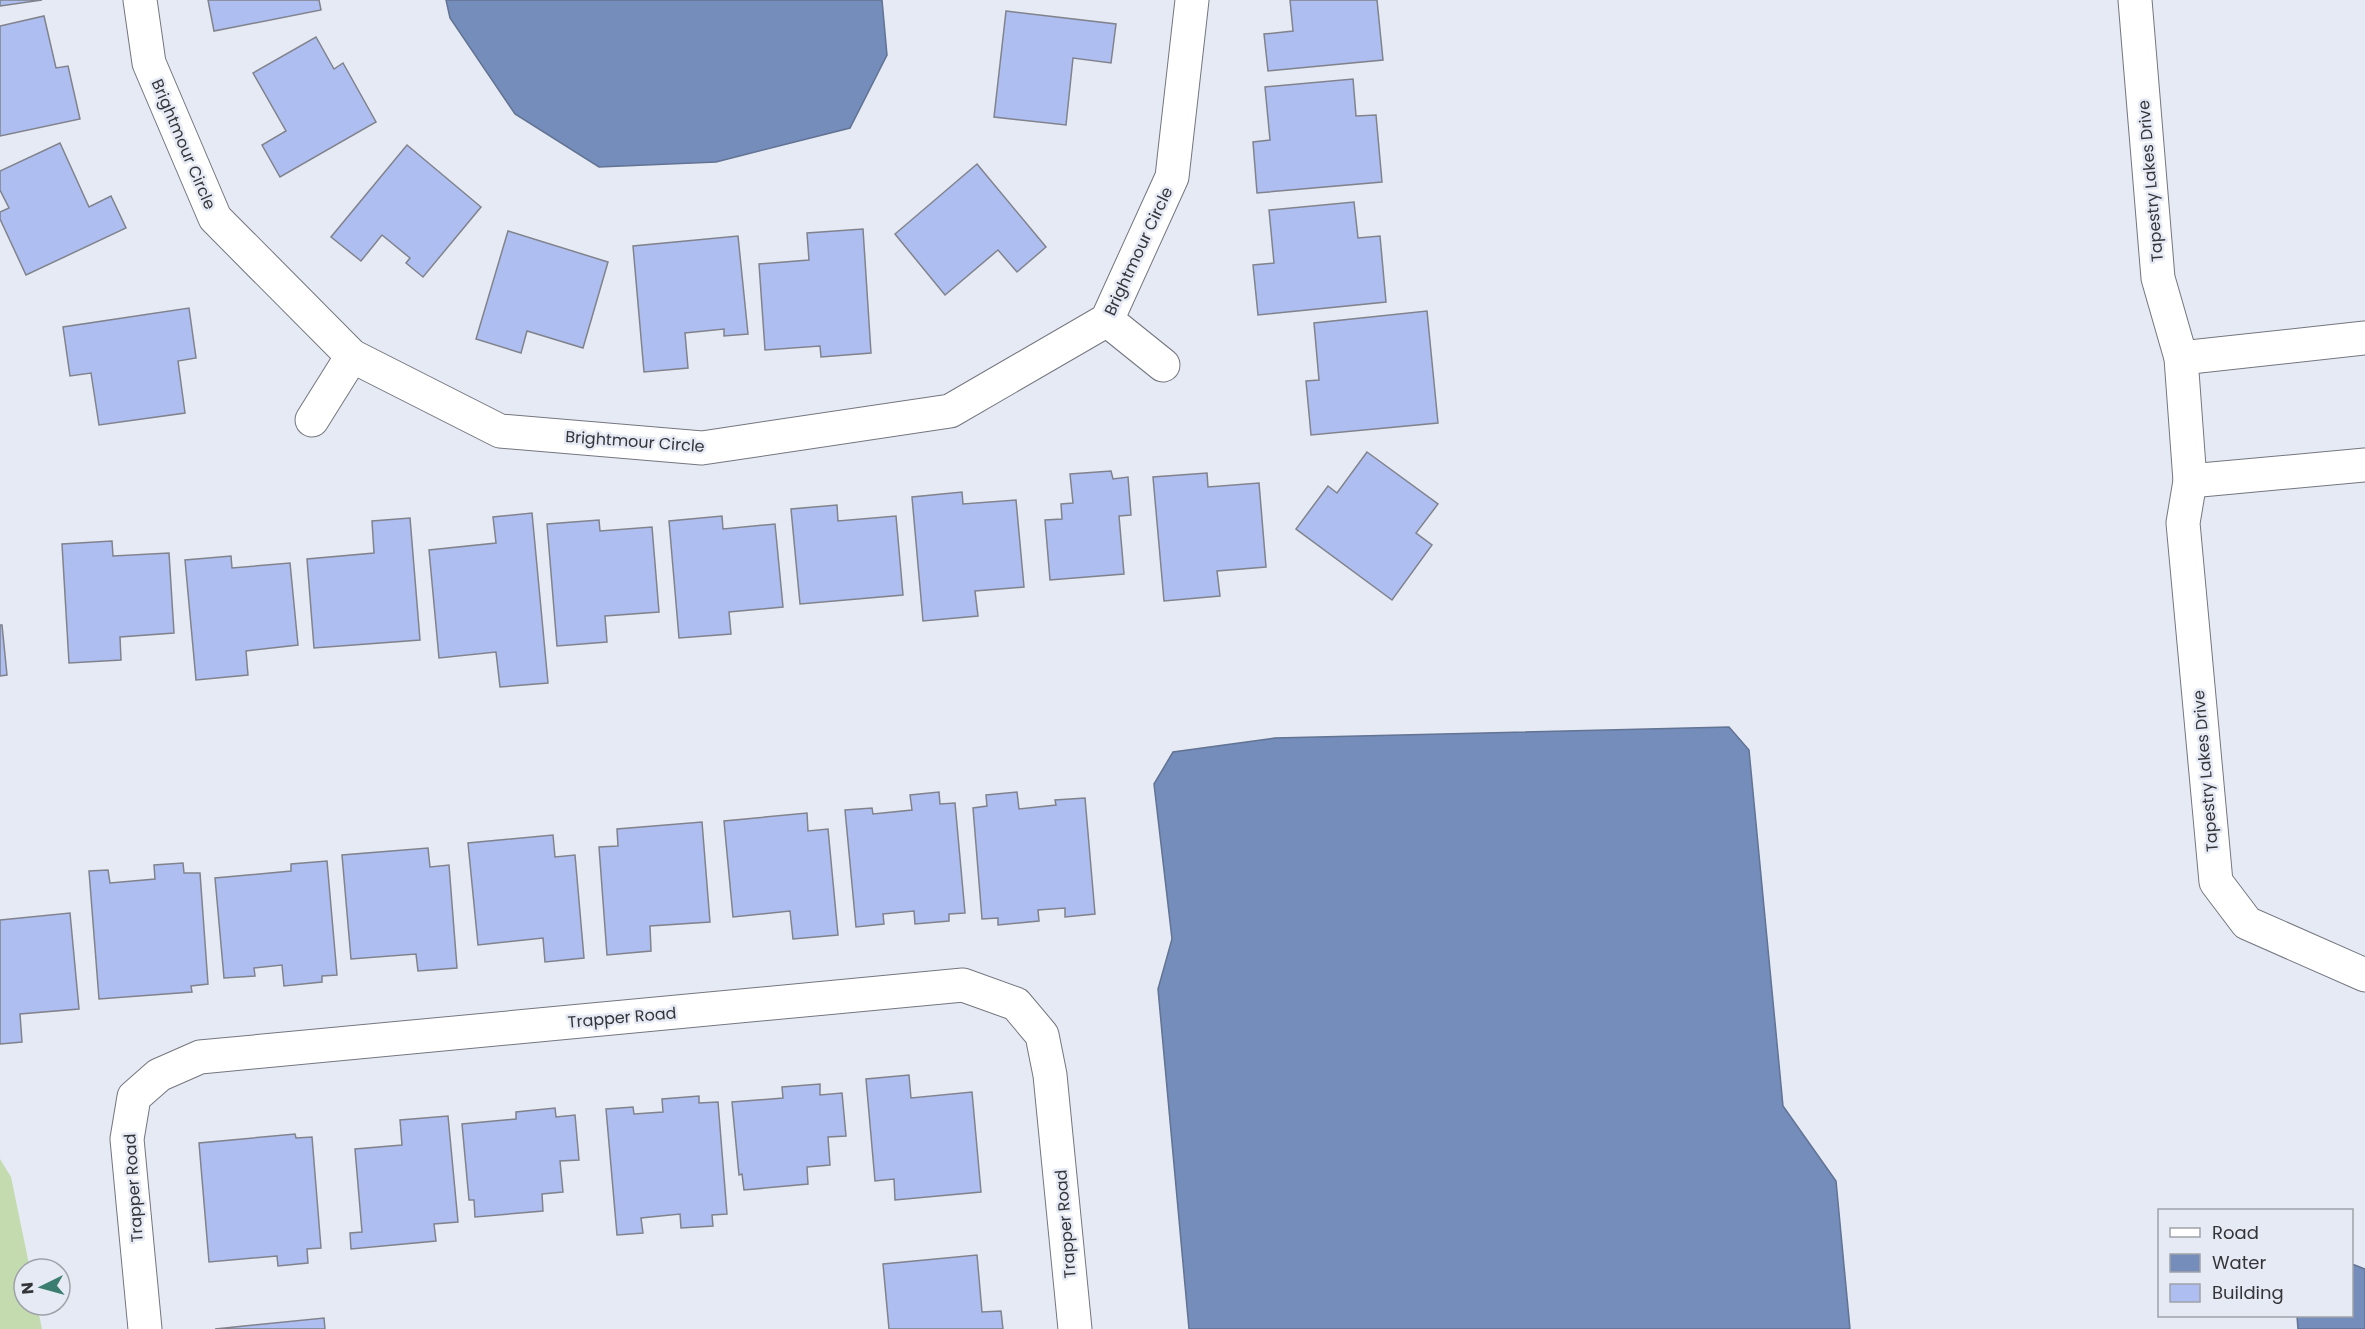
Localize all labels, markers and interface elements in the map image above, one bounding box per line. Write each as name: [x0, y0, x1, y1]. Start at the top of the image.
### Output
street label: Brightmour Circle: [146, 75, 221, 213]
street label: Tapestry Lakes Drive: [2132, 99, 2169, 263]
street label: Brightmour Circle: [1099, 183, 1178, 319]
street label: Brightmour Circle: [565, 425, 705, 458]
street label: Tapestry Lakes Drive: [2187, 689, 2224, 853]
street label: Trapper Road: [567, 1001, 677, 1034]
street label: Trapper Road: [118, 1133, 149, 1243]
street label: Trapper Road: [1049, 1169, 1082, 1279]
legend: [2158, 1209, 2353, 1317]
text: Road: [2212, 1220, 2259, 1245]
text: Water: [2212, 1250, 2266, 1275]
north arrow: [12, 1257, 72, 1317]
text: Building: [2212, 1280, 2284, 1305]
text: N: [16, 1281, 40, 1295]

